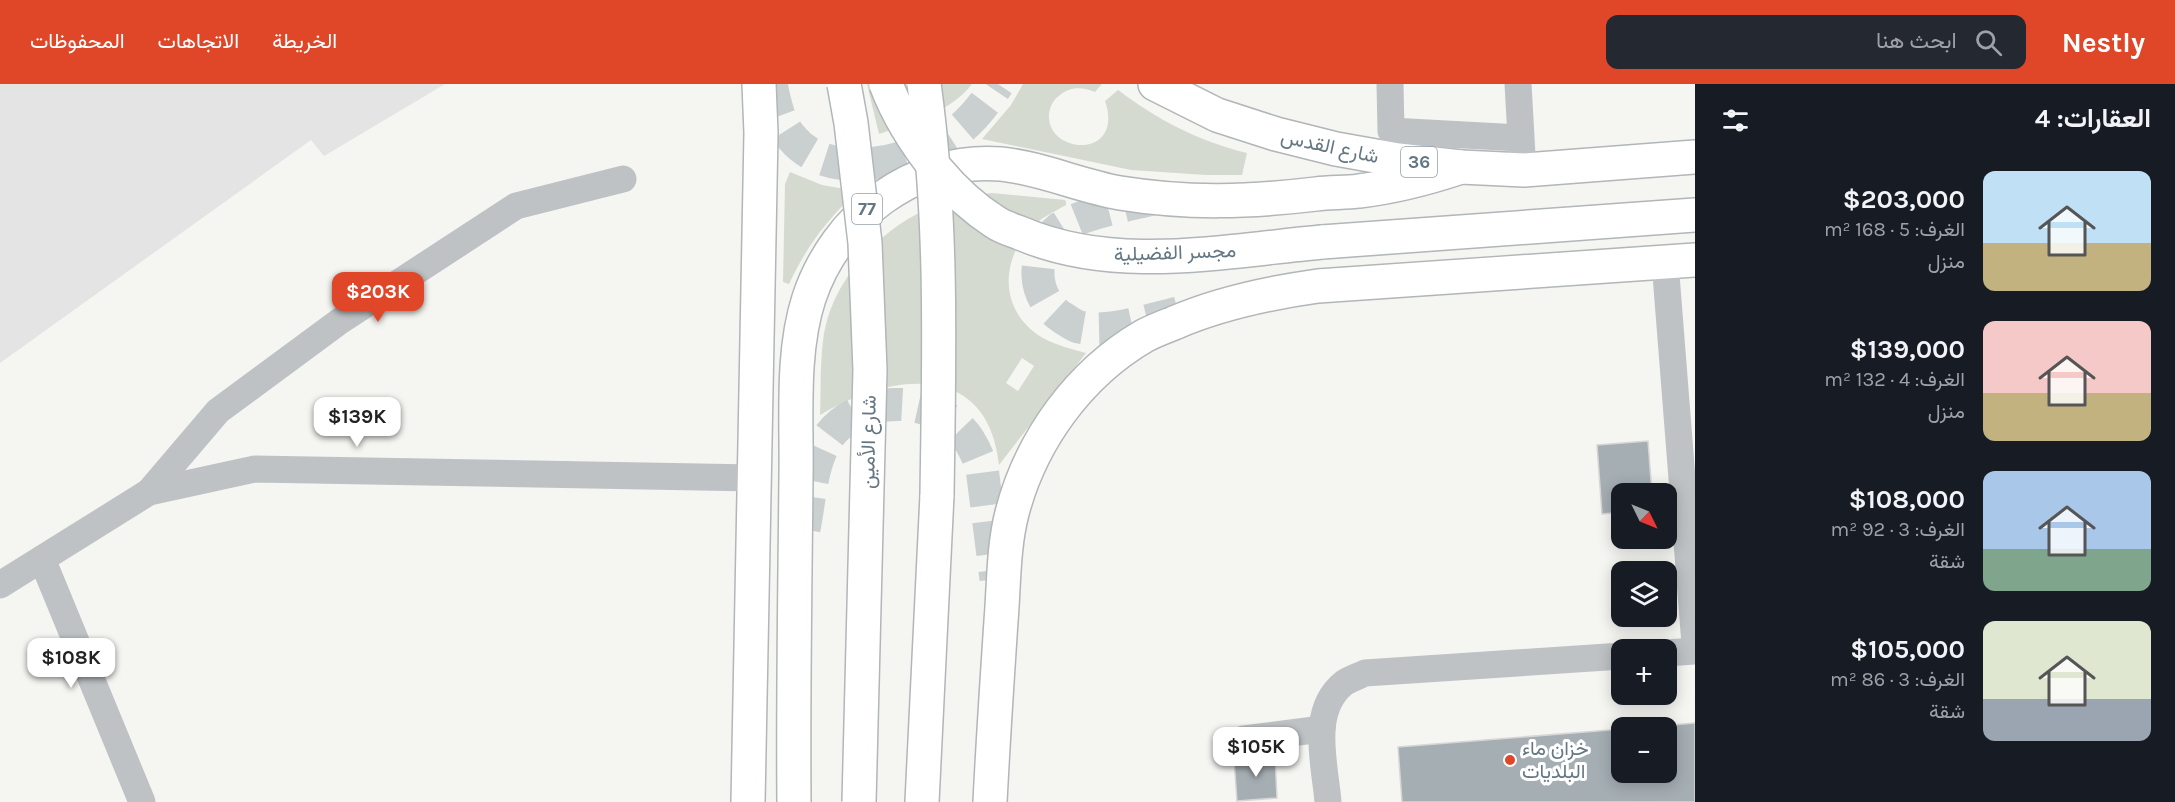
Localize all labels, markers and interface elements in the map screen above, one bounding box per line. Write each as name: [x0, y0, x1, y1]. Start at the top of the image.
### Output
search box: [1606, 15, 2026, 69]
icon: search: [1972, 26, 2005, 59]
text: Nestly: [2062, 26, 2145, 59]
text: ابحث هنا: [1876, 28, 1957, 54]
text: المحفوظات: [30, 29, 125, 53]
text: الاتجاهات: [158, 29, 239, 53]
text: الخريطة: [272, 29, 337, 53]
text: العقارات: 4: [2035, 103, 2151, 134]
icon: filters: [1719, 104, 1752, 137]
street label: شارع القدس: [1278, 125, 1381, 170]
road number: 36: [1401, 147, 1437, 177]
text: $203,000: [1843, 184, 1965, 215]
road number: 77: [852, 194, 882, 224]
icon: home: [2031, 195, 2103, 267]
text: الغرف: 5 · 168 m²: [1824, 218, 1965, 241]
street label: مجسر الفضيلية: [1113, 239, 1237, 267]
text: منزل: [1928, 250, 1965, 273]
pin: $203K: [336, 272, 420, 323]
text: $203K: [346, 280, 410, 303]
text: $139,000: [1850, 334, 1965, 365]
icon: home: [2031, 345, 2103, 417]
text: الغرف: 4 · 132 m²: [1824, 368, 1965, 391]
street label: شارع الأمين: [856, 395, 883, 489]
pin: $139K: [315, 397, 399, 448]
text: منزل: [1928, 400, 1965, 423]
text: $139K: [328, 405, 386, 428]
north arrow: [1611, 483, 1677, 549]
map controls: [1611, 483, 1677, 783]
text: $108,000: [1849, 484, 1965, 515]
icon: home: [2031, 495, 2103, 567]
text: الغرف: 3 · 92 m²: [1831, 518, 1965, 541]
text: شقة: [1929, 550, 1965, 573]
button: layers: [1611, 561, 1677, 627]
text: $105,000: [1850, 634, 1965, 665]
pin: $108K: [29, 638, 113, 689]
button: +: [1611, 639, 1677, 705]
icon: home: [2031, 645, 2103, 717]
text: $108K: [41, 646, 101, 669]
text: الغرف: 3 · 86 m²: [1830, 668, 1965, 691]
text: شقة: [1929, 700, 1965, 723]
button: −: [1611, 717, 1677, 783]
pin: $105K: [1214, 727, 1298, 778]
text: $105K: [1227, 735, 1285, 758]
place label: خزان ماء البلديات: [1522, 737, 1589, 783]
marker: خزان ماء البلديات: [1503, 753, 1517, 767]

